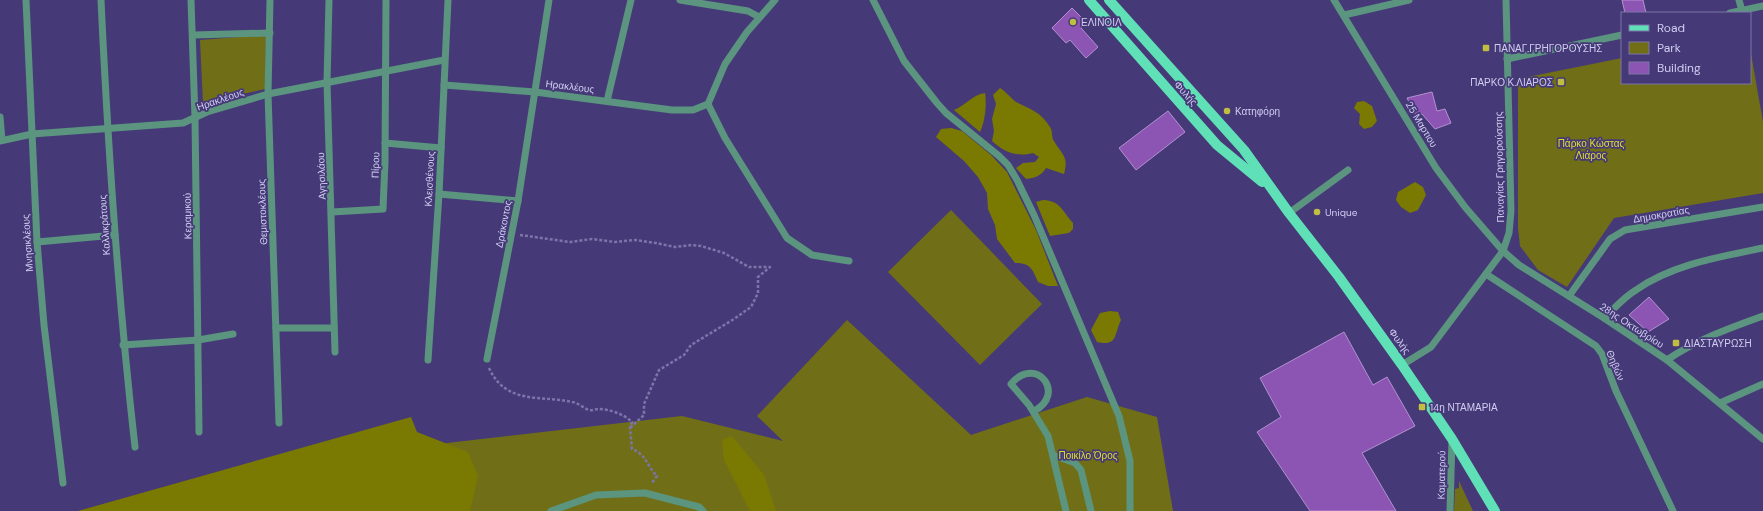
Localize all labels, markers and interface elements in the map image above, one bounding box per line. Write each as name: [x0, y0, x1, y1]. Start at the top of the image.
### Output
legend: [1621, 12, 1751, 84]
place label: ΕΛΙΝΟΙΛ: [1081, 16, 1122, 29]
marker: ΕΛΙΝΟΙΛ: [1068, 17, 1078, 27]
text: Road: [1657, 20, 1685, 36]
text: Park: [1657, 40, 1681, 56]
place label: ΠΑΝΑΓ.ΓΡΗΓΟΡΟΥΣΗΣ: [1494, 42, 1602, 55]
marker: ΠΑΝΑΓ.ΓΡΗΓΟΡΟΥΣΗΣ: [1481, 43, 1491, 53]
text: Building: [1657, 60, 1701, 76]
place label: ΠΑΡΚΟ Κ.ΛΙΑΡΟΣ: [1470, 76, 1553, 89]
street label: Ηρακλέους: [545, 77, 595, 96]
marker: ΠΑΡΚΟ Κ.ΛΙΑΡΟΣ: [1556, 77, 1566, 87]
street label: Φυλής: [1171, 78, 1200, 109]
street label: Ηρακλέους: [195, 85, 246, 114]
street label: 25 Μαρτιου: [1403, 99, 1440, 150]
place label: Κατηφόρη: [1235, 105, 1280, 118]
marker: Κατηφόρη: [1222, 106, 1232, 116]
street label: Παναγίας Γρηγορούσσης: [1492, 111, 1507, 223]
park label: Πάρκο Κώστας Λιάρος: [1558, 137, 1625, 162]
street label: Κλεισθένους: [422, 151, 437, 207]
street label: Αγησιλάου: [314, 152, 329, 200]
street label: Πίρου: [369, 152, 382, 178]
street label: Θεμιστοκλέους: [255, 179, 270, 245]
street label: Κεραμικού: [181, 193, 194, 239]
street label: Καλλικράτους: [96, 194, 113, 256]
street label: Δράκοντος: [493, 199, 514, 249]
street label: Δημοκρατίας: [1632, 203, 1690, 226]
place label: Unique: [1325, 206, 1358, 219]
marker: Unique: [1312, 207, 1322, 217]
street label: Μνησικλέους: [19, 214, 36, 272]
street label: 28ης Οκτωβρίου: [1597, 300, 1666, 351]
street label: Φυλής: [1386, 326, 1413, 357]
place label: ΔΙΑΣΤΑΥΡΩΣΗ: [1684, 337, 1752, 350]
marker: ΔΙΑΣΤΑΥΡΩΣΗ: [1671, 338, 1681, 348]
street label: Θηβών: [1603, 348, 1628, 382]
place label: 14η ΝΤΑΜΑΡΙΑ: [1430, 401, 1498, 414]
marker: 14η ΝΤΑΜΑΡΙΑ: [1417, 402, 1427, 412]
park label: Ποικίλο Όρος: [1058, 449, 1118, 462]
street label: Καματερού: [1435, 450, 1448, 500]

